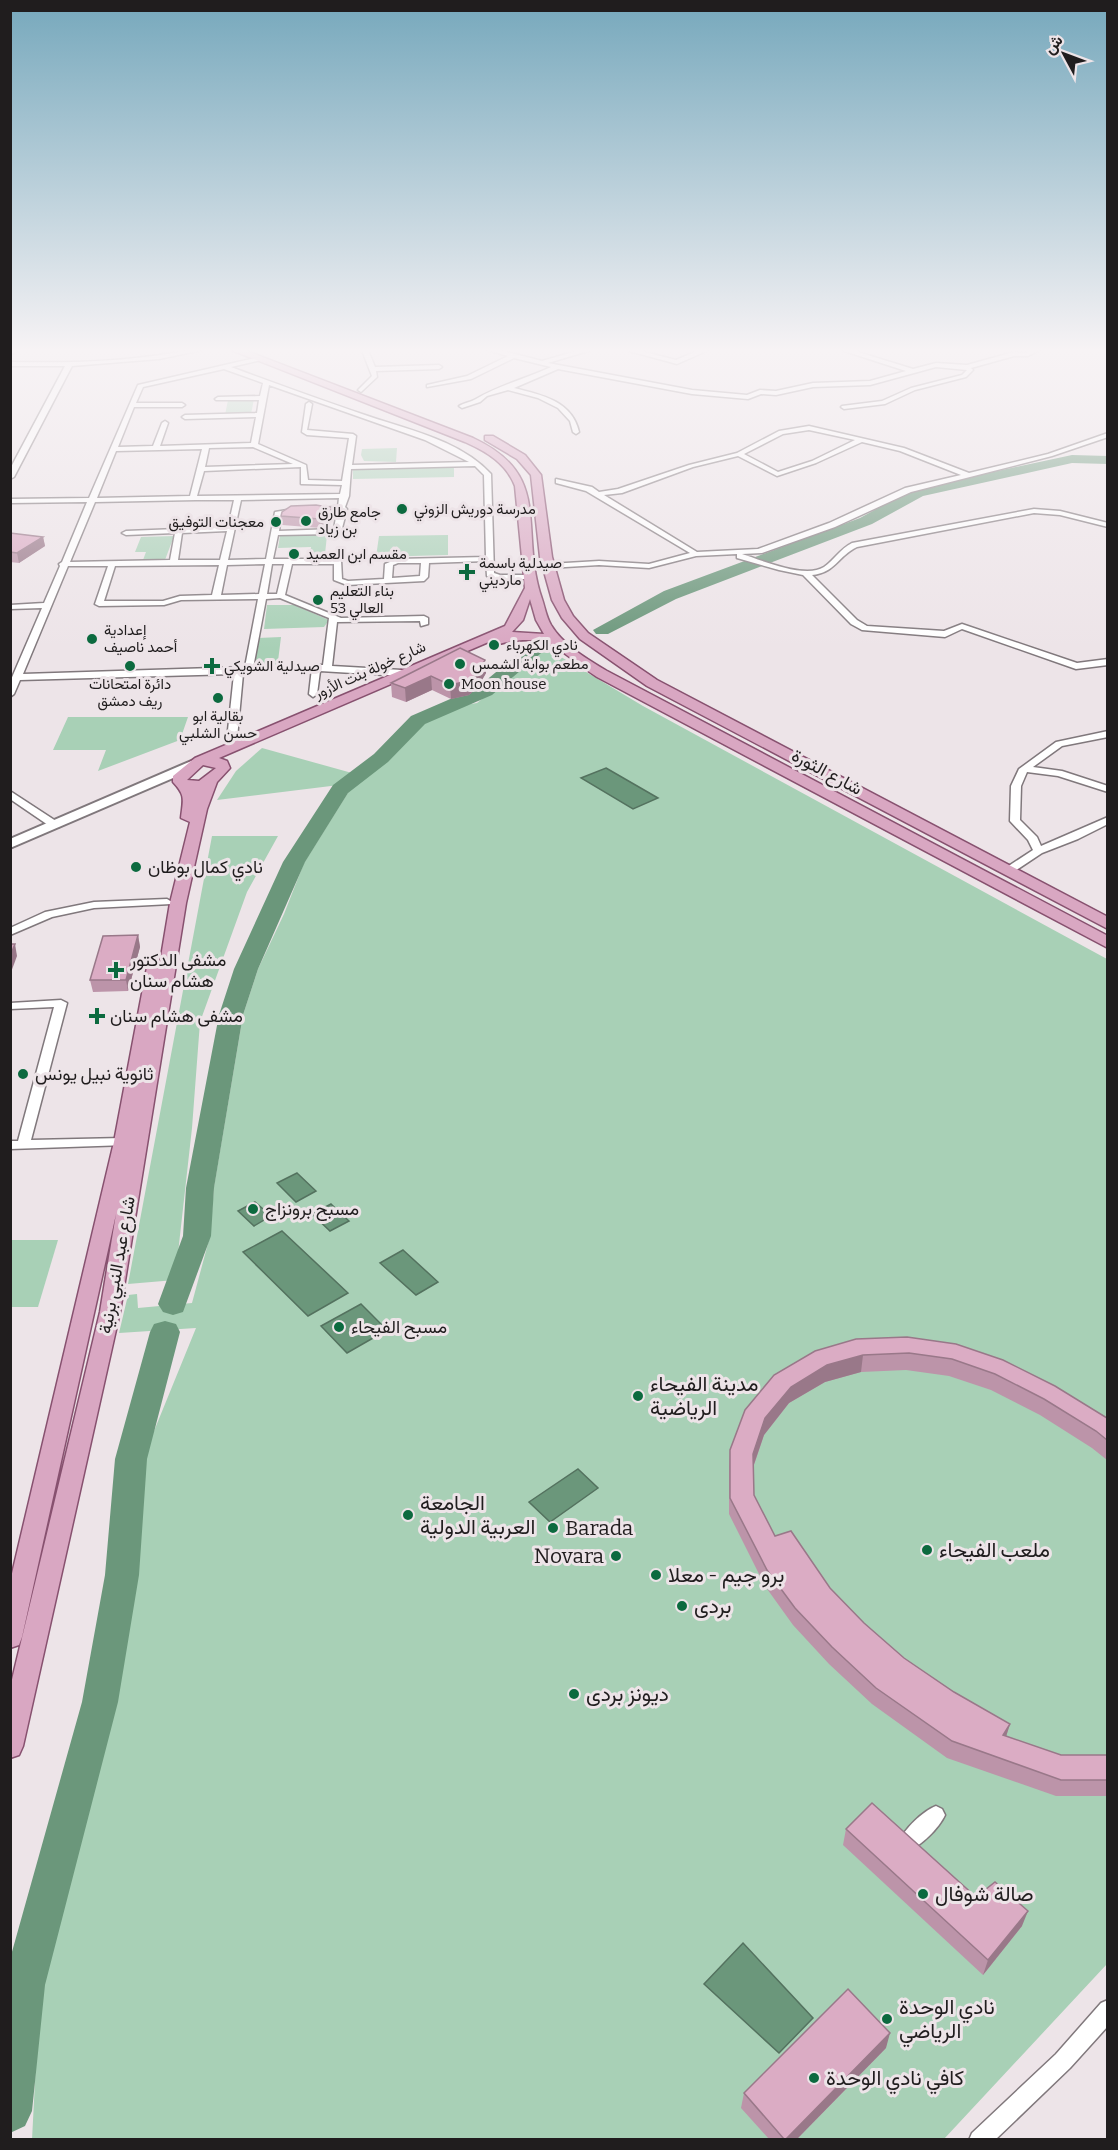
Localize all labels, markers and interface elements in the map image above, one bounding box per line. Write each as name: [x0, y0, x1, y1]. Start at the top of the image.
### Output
north arrow: [1034, 24, 1094, 84]
text: ش: [1040, 31, 1067, 58]
place label: مدرسة دوريش الزوني: [414, 500, 536, 522]
marker: مدرسة دوريش الزوني: [395, 502, 409, 516]
place label: جامع طارق بن زياد: [318, 503, 381, 539]
place label: معجنات التوفيق: [168, 513, 264, 532]
marker: جامع طارق بن زياد: [299, 514, 313, 528]
marker: معجنات التوفيق: [269, 515, 283, 529]
place label: مقسم ابن العميد: [306, 545, 407, 564]
marker: مقسم ابن العميد: [287, 547, 301, 561]
place label: صيدلية باسمة مارديني: [479, 554, 562, 593]
marker: صيدلية باسمة مارديني: [460, 565, 474, 579]
place label: بناء التعليم العالي 53: [330, 582, 394, 621]
marker: بناء التعليم العالي 53: [311, 593, 325, 607]
place label: إعدادية أحمد ناصيف: [104, 621, 178, 656]
marker: إعدادية أحمد ناصيف: [85, 632, 99, 646]
place label: نادي الكهرباء: [506, 636, 578, 658]
street label: شارع خولة بنت الأزور: [311, 637, 429, 705]
marker: نادي الكهرباء: [487, 638, 501, 652]
place label: مطعم بوابة الشمس: [472, 655, 589, 674]
place label: صيدلية الشويكي: [224, 657, 320, 679]
marker: مطعم بوابة الشمس: [453, 657, 467, 671]
marker: دائرة امتحانات ريف دمشق: [123, 659, 137, 673]
marker: صيدلية الشويكي: [205, 659, 219, 673]
place label: دائرة امتحانات ريف دمشق: [89, 675, 171, 711]
place label: Moon house: [461, 675, 547, 693]
marker: Moon house: [442, 677, 456, 691]
marker: بقالية ابو حسن الشلبي: [211, 691, 225, 705]
place label: بقالية ابو حسن الشلبي: [179, 707, 257, 746]
street label: شارع الثورة: [787, 744, 866, 801]
place label: نادي كمال بوظان: [148, 856, 263, 882]
marker: نادي كمال بوظان: [129, 860, 143, 874]
place label: مشفى الدكتور هشام سنان: [129, 949, 226, 993]
marker: مشفى الدكتور هشام سنان: [107, 961, 125, 979]
place label: مشفى هشام سنان: [110, 1005, 243, 1028]
marker: مشفى هشام سنان: [88, 1007, 106, 1025]
place label: ثانوية نبيل يونس: [35, 1063, 154, 1085]
marker: ثانوية نبيل يونس: [16, 1067, 30, 1081]
street label: شارع عبد النبي برنية: [94, 1195, 144, 1336]
place label: مسبح برونزاج: [265, 1198, 359, 1221]
marker: مسبح برونزاج: [246, 1202, 260, 1216]
place label: مسبح الفيحاء: [351, 1316, 447, 1339]
marker: مسبح الفيحاء: [332, 1320, 346, 1334]
place label: مدينة الفيحاء الرياضية: [650, 1371, 758, 1421]
marker: مدينة الفيحاء الرياضية: [631, 1389, 645, 1403]
place label: الجامعة العربية الدولية: [420, 1490, 535, 1540]
marker: الجامعة العربية الدولية: [401, 1508, 415, 1522]
place label: Barada: [565, 1515, 634, 1541]
marker: Barada: [546, 1521, 560, 1535]
place label: ملعب الفيحاء: [939, 1537, 1050, 1563]
place label: Novara: [534, 1543, 605, 1569]
marker: ملعب الفيحاء: [920, 1543, 934, 1557]
marker: Novara: [609, 1549, 623, 1563]
place label: برو جيم - معلا: [668, 1562, 784, 1589]
marker: برو جيم - معلا: [649, 1568, 663, 1582]
place label: بردى: [694, 1593, 732, 1619]
marker: بردى: [675, 1599, 689, 1613]
place label: ديونز بردى: [586, 1681, 669, 1707]
marker: ديونز بردى: [567, 1687, 581, 1701]
place label: صالة شوفال: [935, 1881, 1034, 1907]
marker: صالة شوفال: [916, 1887, 930, 1901]
place label: نادي الوحدة الرياضي: [899, 1994, 995, 2048]
marker: نادي الوحدة الرياضي: [880, 2012, 894, 2026]
place label: كافي نادي الوحدة: [826, 2065, 964, 2095]
marker: كافي نادي الوحدة: [807, 2071, 821, 2085]

